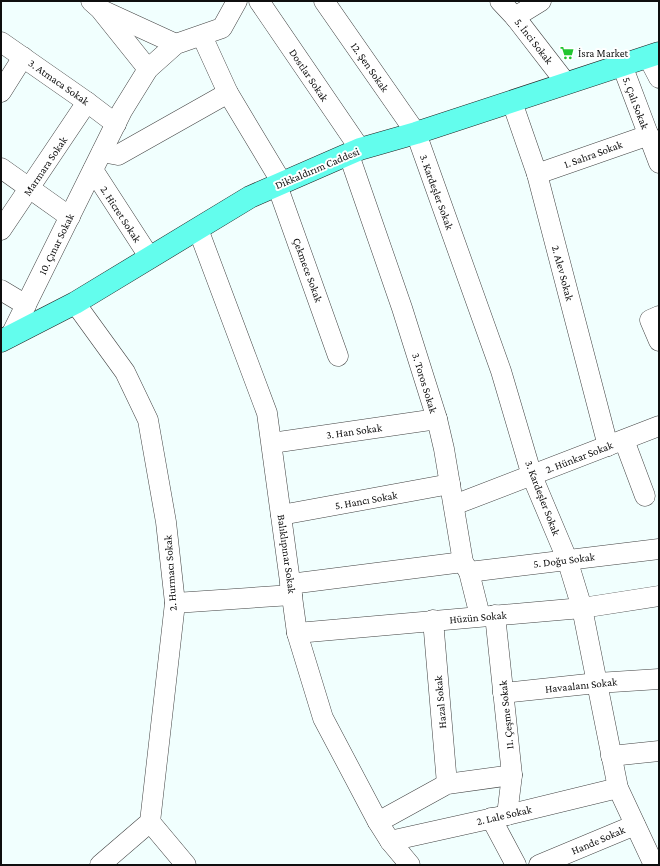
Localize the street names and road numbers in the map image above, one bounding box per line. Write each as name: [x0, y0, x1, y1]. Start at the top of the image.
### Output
street label: 5. İnci Sokak: [512, 16, 556, 67]
street label: 12. Şen Sokak: [348, 40, 392, 95]
street label: Dostlar Sokak: [287, 46, 331, 104]
street label: 3. Atmaca Sokak: [26, 57, 92, 108]
street label: 5. Çalı Sokak: [620, 75, 652, 132]
street label: Marmara Sokak: [21, 133, 70, 198]
street label: 1. Sahra Sokak: [562, 138, 625, 170]
street label: Dikkaldırım Caddesi: [273, 145, 361, 191]
street label: 3. Kardeşler Sokak: [417, 153, 456, 232]
street label: 2. Hicret Sokak: [98, 184, 144, 245]
street label: 10. Çınar Sokak: [36, 211, 77, 277]
street label: Çekmece Sokak: [290, 236, 325, 305]
street label: 2. Alev Sokak: [550, 244, 576, 303]
street label: 3. Toros Sokak: [410, 351, 440, 415]
street label: 3. Han Sokak: [325, 421, 383, 441]
street label: 2. Hünkar Sokak: [544, 438, 615, 475]
street label: 3. Kardeşler Sokak: [522, 459, 563, 538]
street label: 5. Hancı Sokak: [334, 488, 399, 511]
street label: Balıklıpınar Sokak: [275, 514, 299, 595]
street label: 2. Hurmacı Sokak: [161, 534, 179, 612]
street label: 5. Doğu Sokak: [533, 550, 596, 571]
street label: Hüzün Sokak: [449, 608, 508, 625]
street label: Hazal Sokak: [432, 674, 448, 729]
street label: Havaalanı Sokak: [544, 675, 618, 695]
street label: 11. Çeşme Sokak: [496, 679, 517, 750]
street label: 2. Lale Sokak: [475, 803, 534, 827]
street label: Hande Sokak: [569, 823, 627, 857]

